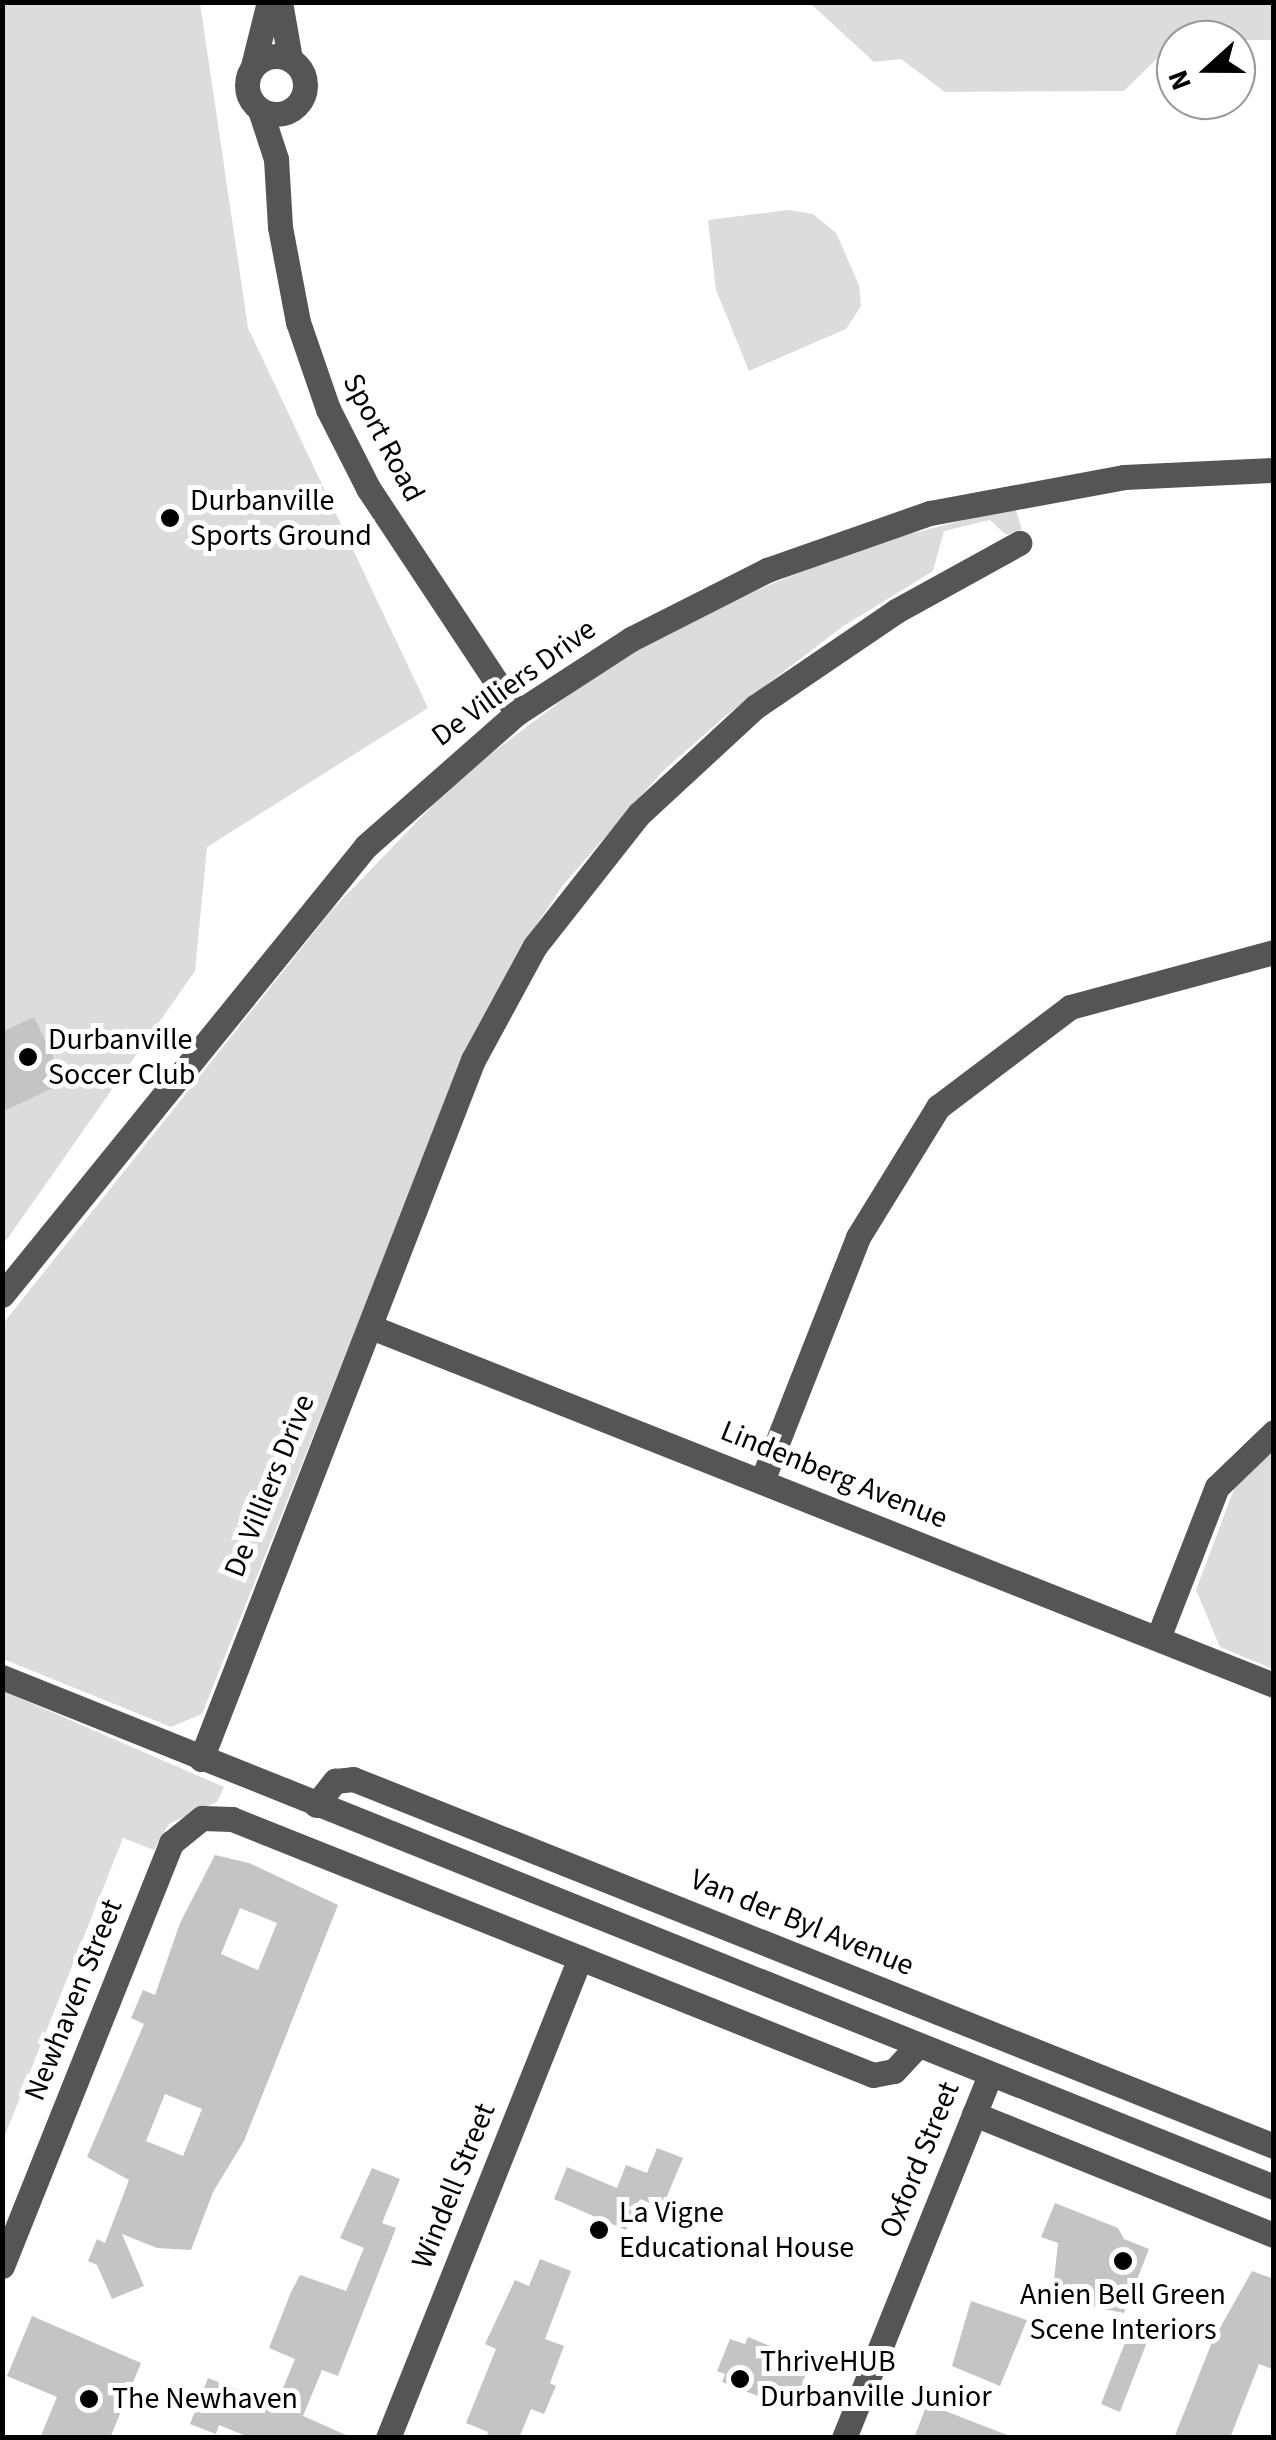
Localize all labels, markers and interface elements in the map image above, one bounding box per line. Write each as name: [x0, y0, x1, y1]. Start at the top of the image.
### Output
north arrow: [1156, 20, 1256, 120]
text: N: [1158, 64, 1202, 96]
street label: Sport Road: [334, 368, 432, 508]
place label: Durbanville Sports Ground: [190, 483, 372, 554]
marker: Durbanville Sports Ground: [159, 507, 181, 529]
street label: De Villiers Drive: [425, 612, 603, 754]
place label: Durbanville Soccer Club: [48, 1022, 195, 1092]
marker: Durbanville Soccer Club: [17, 1046, 39, 1068]
street label: De Villiers Drive: [217, 1390, 323, 1582]
street label: Lindenberg Avenue: [715, 1413, 953, 1537]
street label: Van der Byl Avenue: [685, 1862, 919, 1984]
street label: Newhaven Street: [17, 1894, 131, 2106]
street label: Oxford Street: [872, 2077, 968, 2243]
street label: Windell Street: [404, 2098, 504, 2274]
place label: La Vigne Educational House: [619, 2195, 854, 2266]
marker: La Vigne Educational House: [588, 2219, 610, 2241]
marker: Anien Bell Green Scene Interiors: [1112, 2250, 1134, 2272]
place label: Anien Bell Green Scene Interiors: [1020, 2277, 1226, 2348]
place label: ThriveHUB Durbanville Junior: [760, 2344, 992, 2414]
marker: ThriveHUB Durbanville Junior: [729, 2368, 751, 2390]
place label: The Newhaven: [112, 2381, 298, 2417]
marker: The Newhaven: [76, 2386, 102, 2412]

